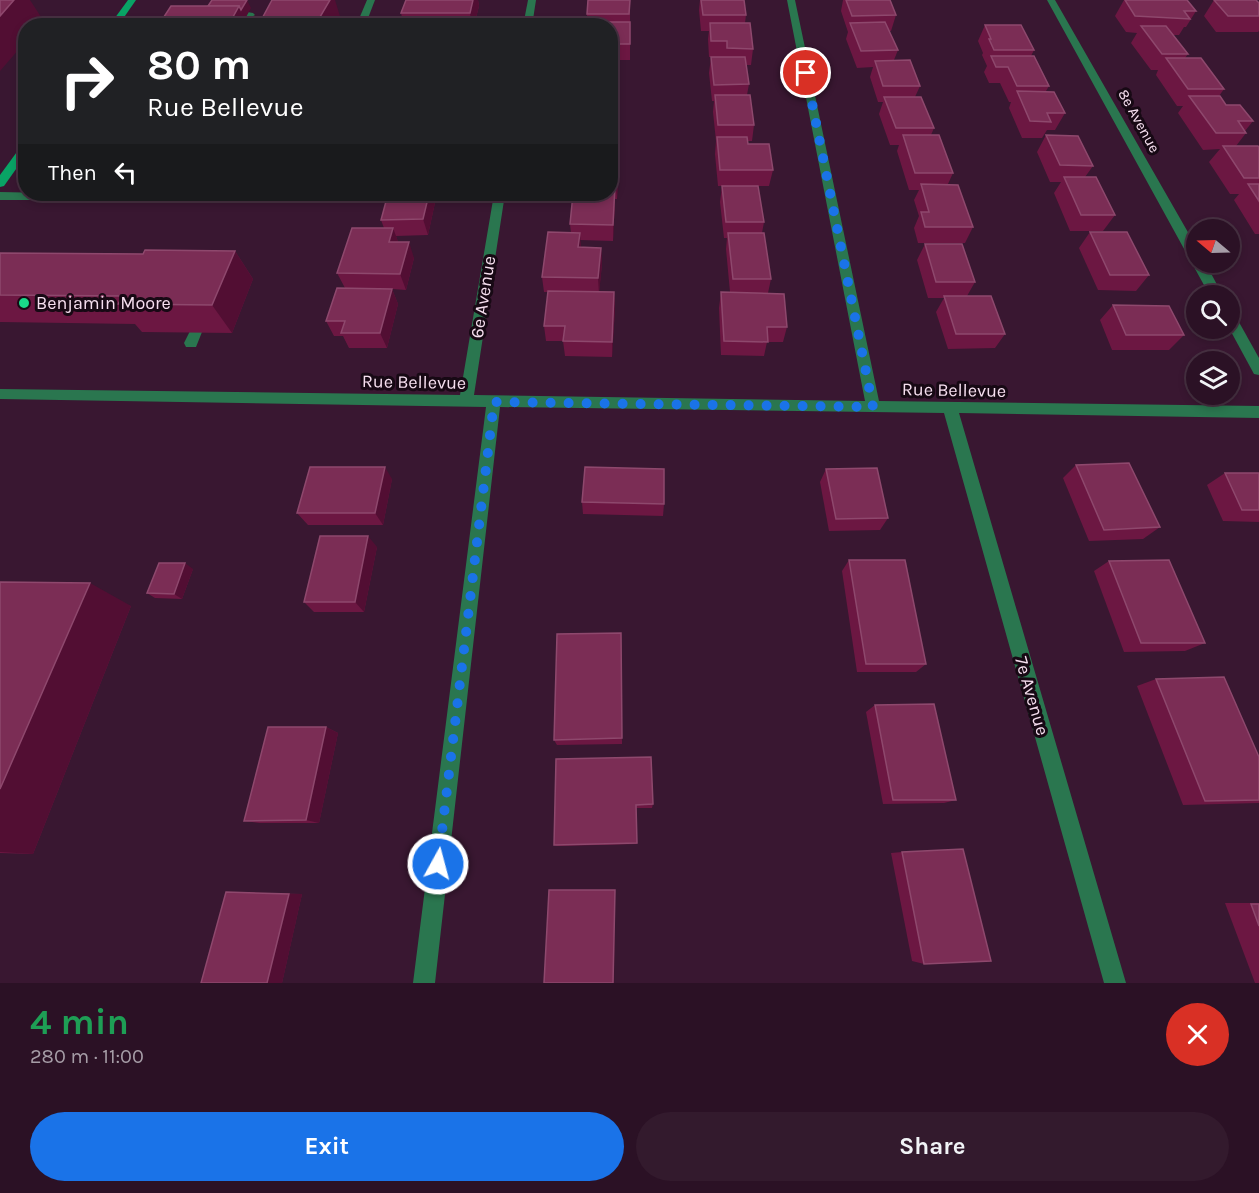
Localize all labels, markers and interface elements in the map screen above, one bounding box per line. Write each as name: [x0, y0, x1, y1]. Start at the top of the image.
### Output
text: 80 m: [147, 40, 251, 90]
icon: right: [48, 42, 126, 120]
pin: [780, 47, 831, 98]
icon: arrive: [789, 56, 822, 89]
street label: 8e Avenue: [1114, 86, 1164, 156]
text: Rue Bellevue: [147, 91, 304, 123]
icon: left: [109, 156, 142, 189]
text: Then: [48, 160, 97, 186]
north arrow: [1186, 219, 1240, 273]
map controls: [1186, 219, 1240, 405]
street label: 6e Avenue: [466, 254, 500, 340]
button: search: [1186, 285, 1240, 339]
place label: Benjamin Moore: [36, 292, 171, 314]
marker: Benjamin Moore: [17, 296, 31, 310]
button: layers: [1186, 351, 1240, 405]
street label: Rue Bellevue: [362, 370, 466, 394]
street label: Rue Bellevue: [902, 378, 1006, 402]
street label: 7e Avenue: [1010, 654, 1054, 738]
position arrow: [406, 832, 470, 896]
text: 4 min: [30, 1001, 129, 1043]
button: close: [1166, 1003, 1229, 1066]
text: 280 m · 11:00: [30, 1045, 144, 1068]
button: Exit: [30, 1112, 624, 1181]
button: Share: [636, 1112, 1229, 1181]

